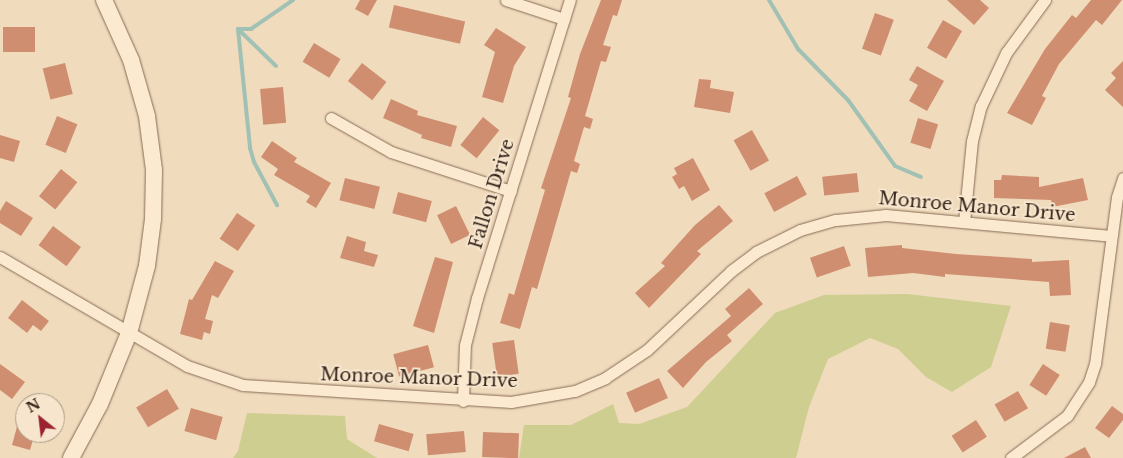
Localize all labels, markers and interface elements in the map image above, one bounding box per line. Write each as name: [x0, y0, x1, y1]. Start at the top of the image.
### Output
street label: Fallon Drive: [465, 136, 519, 252]
street label: Monroe Manor Drive: [877, 188, 1077, 226]
street label: Monroe Manor Drive: [320, 364, 518, 392]
north arrow: [15, 393, 65, 443]
text: N: [23, 395, 43, 417]

